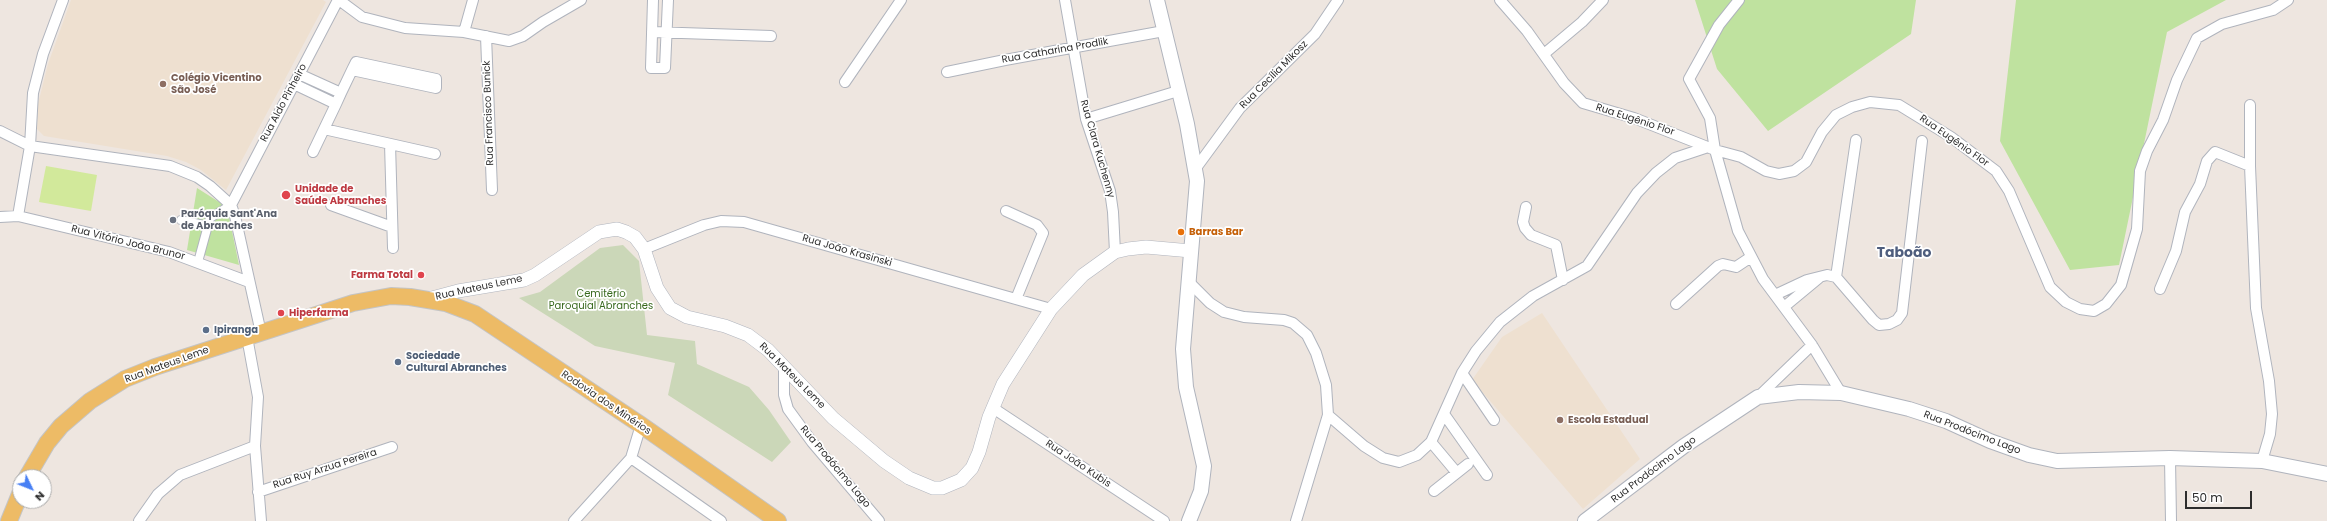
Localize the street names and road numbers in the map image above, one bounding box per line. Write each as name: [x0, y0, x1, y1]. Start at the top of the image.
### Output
street label: Rua Catharina Prodlik: [1001, 36, 1109, 66]
street label: Rua Cecília Mikosz: [1238, 39, 1310, 111]
street label: Rua Francisco Bunick: [481, 60, 497, 166]
street label: Rua Aldo Pinheiro: [258, 62, 310, 144]
street label: Rua Clara Kuchenny: [1077, 99, 1117, 199]
street label: Rua Eugênio Flor: [1594, 102, 1676, 138]
street label: Rua Eugênio Flor: [1917, 113, 1991, 169]
street label: Rua Vitório João Brunor: [70, 223, 186, 263]
street label: Rua João Krasinski: [801, 232, 893, 270]
street label: Rua Mateus Leme: [435, 273, 523, 303]
street label: Rua Mateus Leme: [756, 340, 828, 412]
street label: Rua Mateus Leme: [123, 344, 211, 386]
street label: Rodovia dos Minérios: [559, 368, 653, 438]
street label: Rua Prodócimo Lago: [1922, 409, 2022, 457]
street label: Rua Prodócimo Lago: [797, 424, 873, 510]
street label: Rua Prodócimo Lago: [1609, 434, 1699, 506]
street label: Rua João Kubis: [1043, 438, 1113, 490]
street label: Rua Ruy Arzua Pereira: [272, 447, 378, 491]

